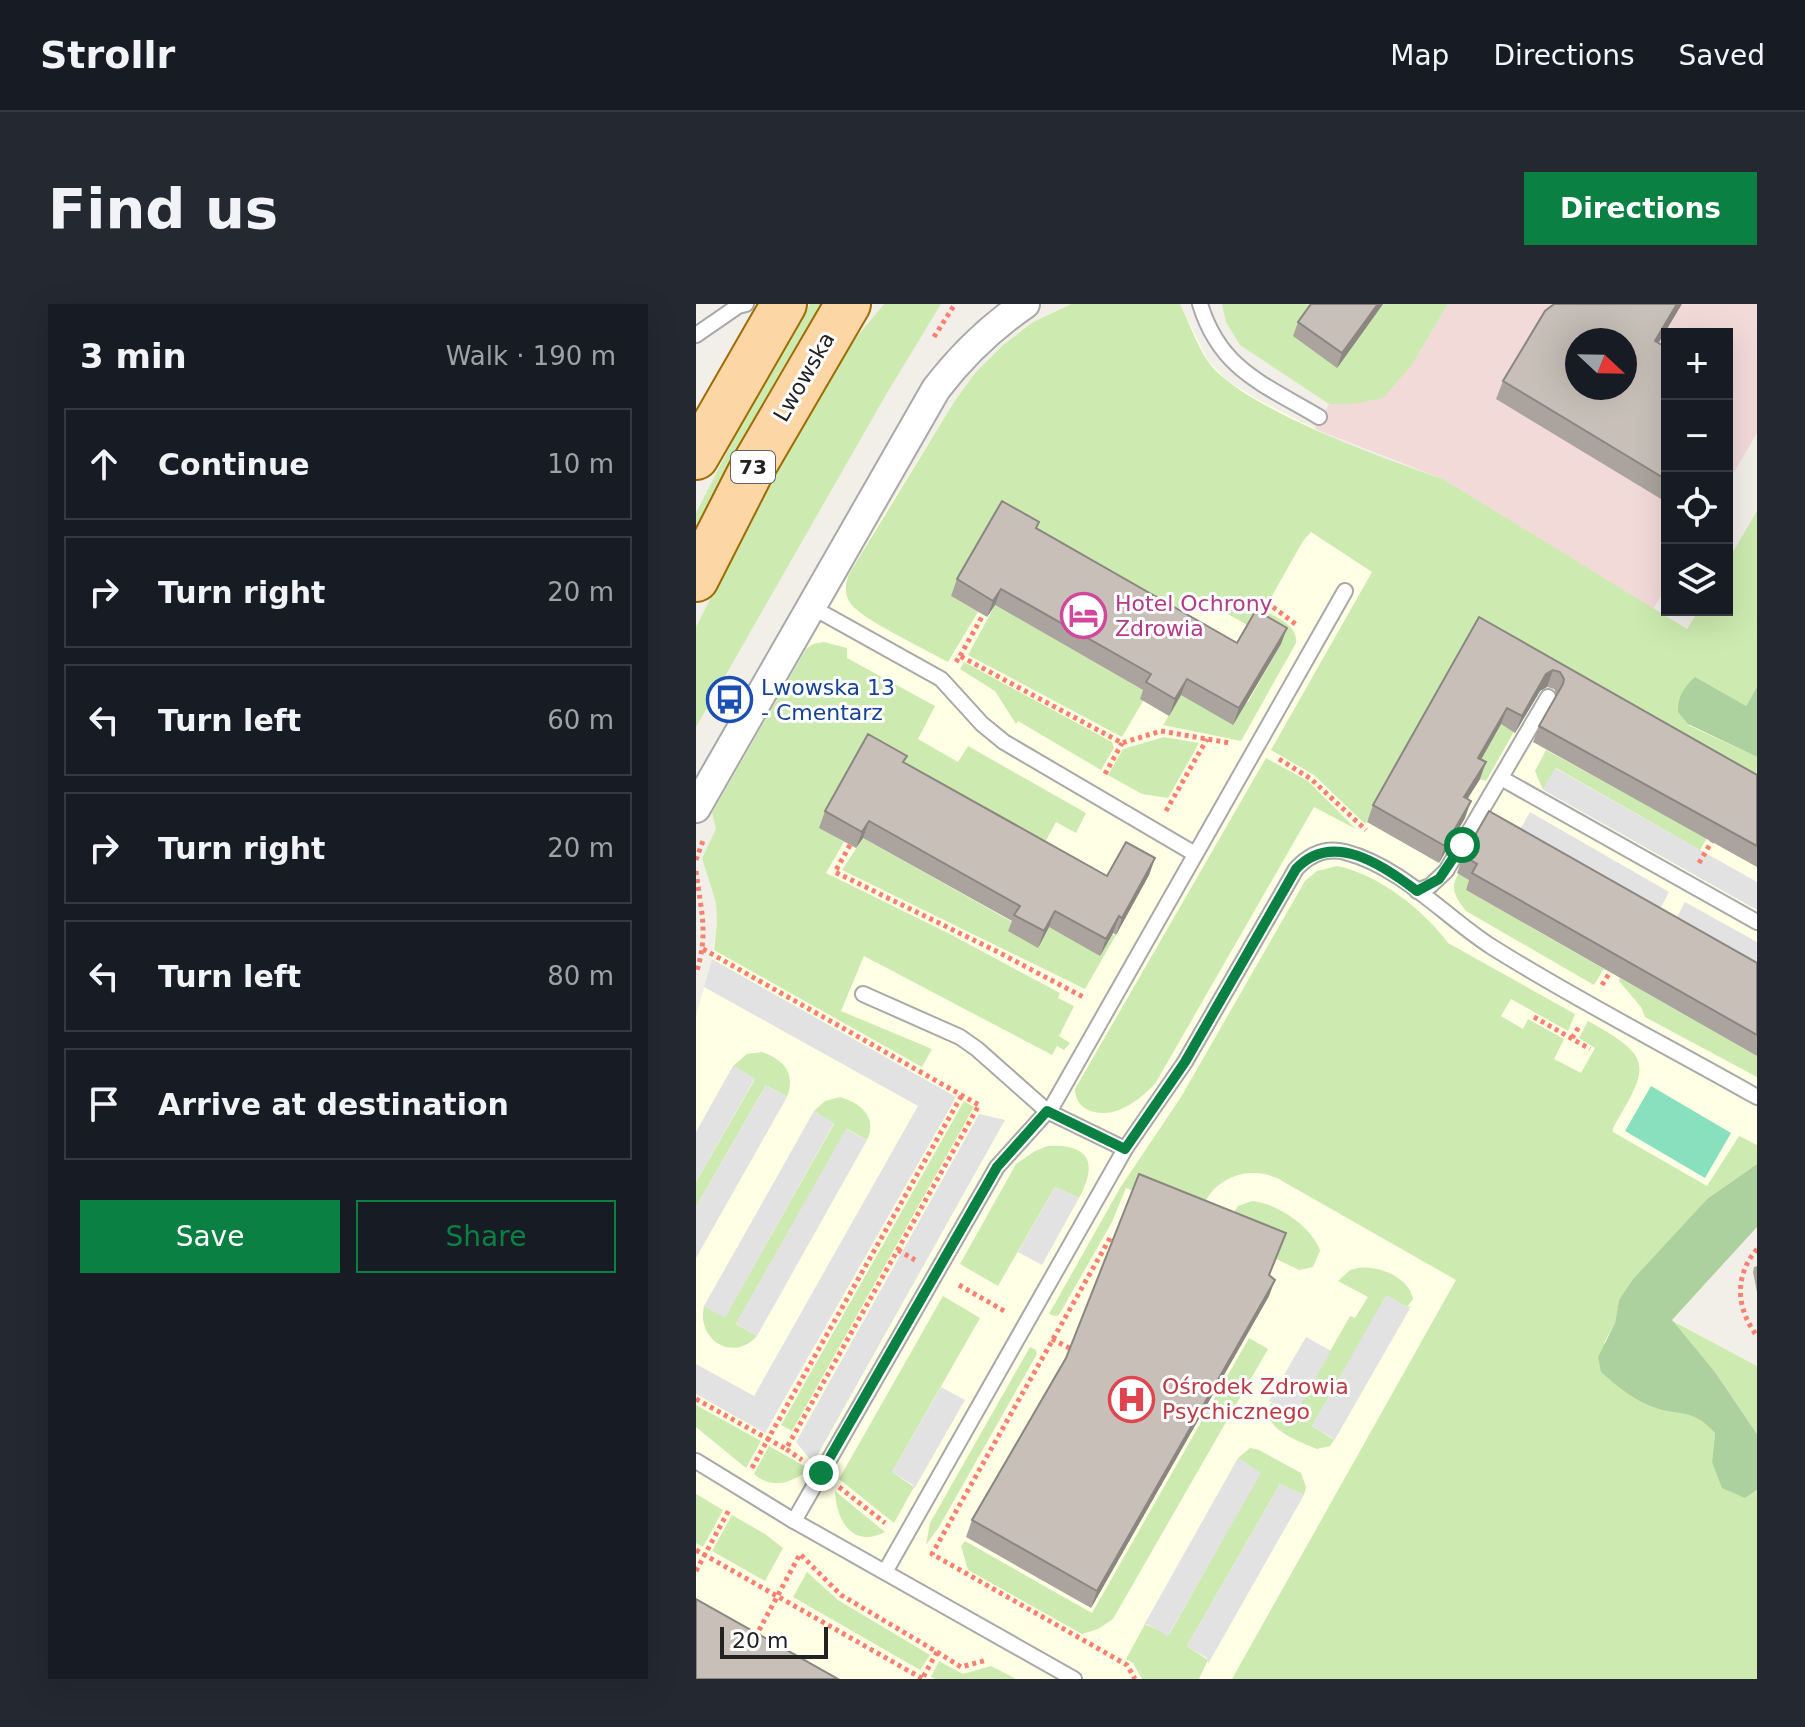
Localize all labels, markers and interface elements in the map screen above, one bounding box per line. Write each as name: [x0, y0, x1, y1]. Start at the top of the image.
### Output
text: Strollr: [40, 33, 175, 77]
text: Map: [1390, 39, 1449, 72]
text: Directions: [1493, 39, 1634, 72]
text: Saved: [1678, 39, 1765, 72]
button: Directions: [1524, 172, 1757, 245]
text: Find us: [48, 176, 278, 241]
street label: Lwowska: [768, 328, 840, 426]
north arrow: [1565, 328, 1637, 400]
map controls: [1661, 328, 1733, 616]
button: +: [1661, 328, 1733, 400]
text: 3 min: [80, 336, 187, 376]
text: Walk · 190 m: [446, 341, 616, 371]
button: −: [1661, 400, 1733, 472]
icon: ahead: [82, 442, 126, 486]
text: Continue: [158, 447, 310, 482]
text: 10 m: [547, 449, 614, 479]
road number: 73: [731, 451, 775, 483]
button: locate: [1661, 472, 1733, 544]
button: layers: [1661, 544, 1733, 616]
icon: right: [82, 570, 126, 614]
text: Turn right: [158, 575, 325, 610]
text: 20 m: [547, 577, 614, 607]
place label: Hotel Ochrony Zdrowia: [1115, 591, 1273, 641]
hotel icon: Hotel Ochrony Zdrowia: [1060, 592, 1108, 640]
place label: Lwowska 13 - Cmentarz: [761, 675, 895, 725]
bus stop icon: Lwowska 13 - Cmentarz: [706, 676, 754, 724]
icon: left: [82, 698, 126, 742]
text: Turn left: [158, 703, 301, 738]
text: 60 m: [547, 705, 614, 735]
icon: right: [82, 826, 126, 870]
route start: [1444, 827, 1480, 863]
text: Turn right: [158, 831, 325, 866]
text: 20 m: [547, 833, 614, 863]
icon: left: [82, 954, 126, 998]
text: Turn left: [158, 959, 301, 994]
text: 80 m: [547, 961, 614, 991]
icon: arrive: [82, 1082, 126, 1126]
text: Arrive at destination: [158, 1087, 509, 1122]
button: Save: [80, 1200, 340, 1273]
button: Share: [356, 1200, 616, 1273]
place label: Ośrodek Zdrowia Psychicznego: [1162, 1374, 1349, 1424]
hospital icon: Ośrodek Zdrowia Psychicznego: [1107, 1375, 1155, 1423]
route end: [803, 1455, 839, 1491]
scale bar: [720, 1623, 828, 1659]
text: 20 m: [732, 1628, 788, 1653]

